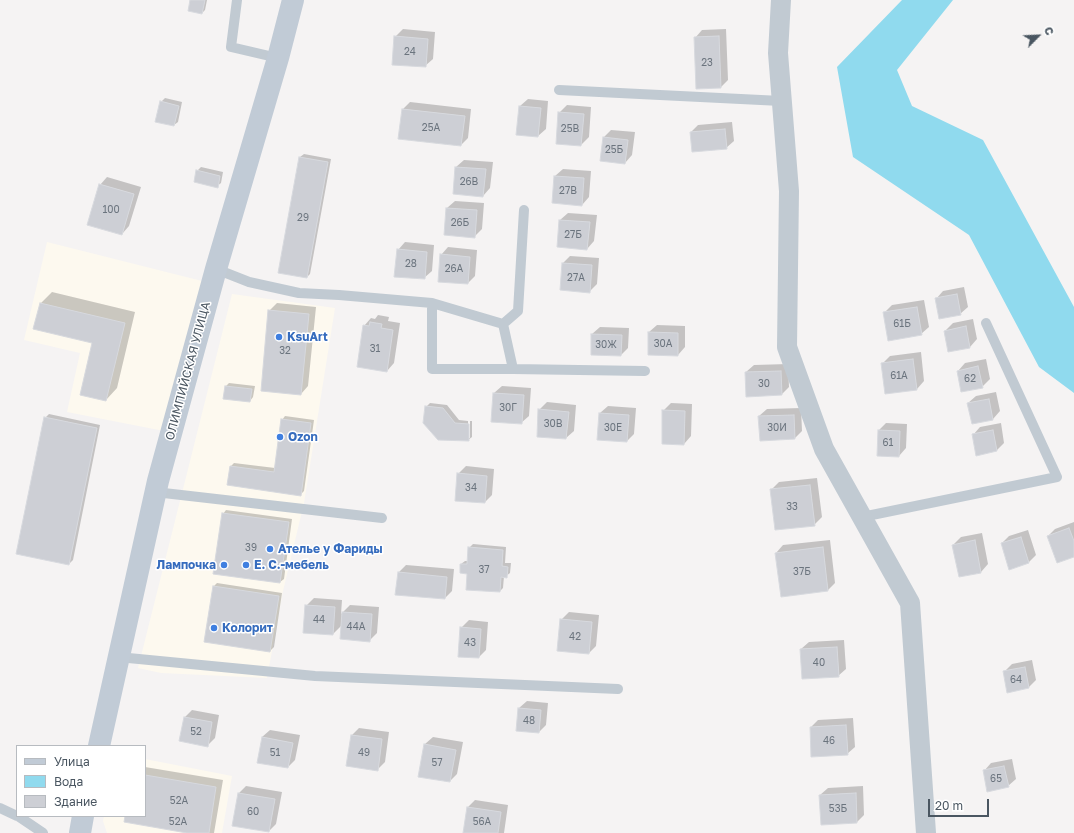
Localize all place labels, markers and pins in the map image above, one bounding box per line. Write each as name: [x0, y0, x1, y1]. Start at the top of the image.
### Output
place label: KsuArt: [287, 330, 328, 344]
marker: KsuArt: [274, 332, 284, 342]
place label: Ozon: [288, 430, 318, 444]
marker: Ozon: [275, 432, 285, 442]
place label: Ателье у Фариды: [278, 542, 383, 556]
marker: Ателье у Фариды: [265, 544, 275, 554]
place label: Лампочка: [157, 558, 216, 572]
place label: Е. С.-мебель: [254, 558, 329, 572]
marker: Лампочка: [219, 560, 229, 570]
marker: Е. С.-мебель: [241, 560, 251, 570]
place label: Колорит: [222, 621, 273, 635]
marker: Колорит: [209, 623, 219, 633]

